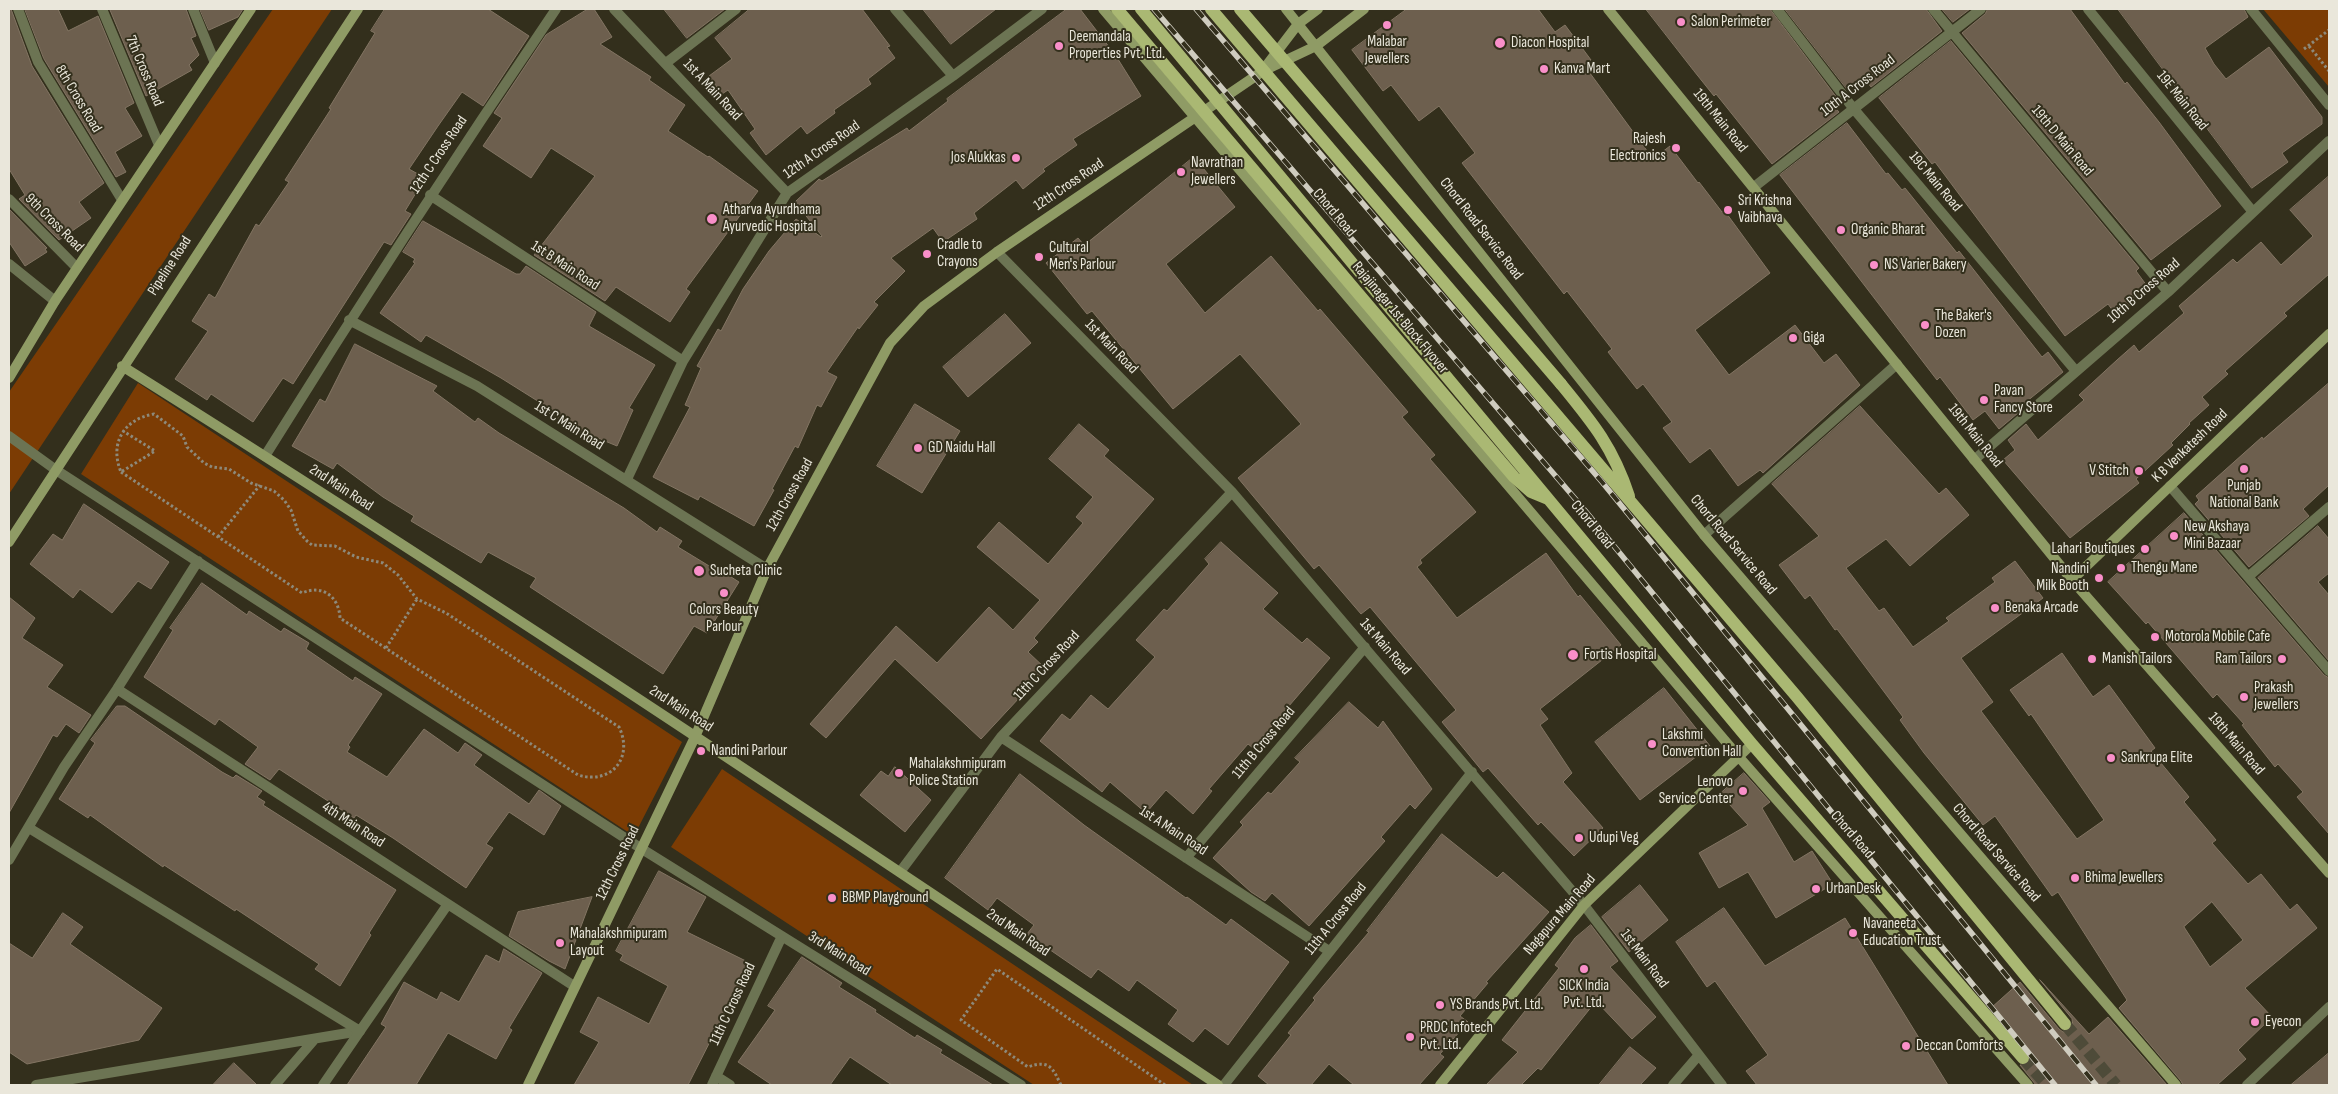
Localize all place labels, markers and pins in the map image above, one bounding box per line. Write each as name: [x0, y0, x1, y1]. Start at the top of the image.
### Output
place label: Salon Perimeter: [1691, 13, 1771, 31]
marker: Salon Perimeter: [1675, 16, 1687, 28]
marker: Malabar Jewellers: [1381, 19, 1393, 31]
place label: Deemandala Properties Pvt. Ltd.: [1069, 28, 1165, 63]
place label: Malabar Jewellers: [1365, 33, 1409, 68]
place label: Diacon Hospital: [1511, 34, 1589, 52]
marker: Diacon Hospital: [1493, 36, 1507, 50]
marker: Deemandala Properties Pvt. Ltd.: [1053, 40, 1065, 52]
place label: Kanva Mart: [1554, 60, 1610, 78]
marker: Kanva Mart: [1538, 63, 1550, 75]
place label: Rajesh Electronics: [1610, 130, 1666, 165]
marker: Rajesh Electronics: [1670, 142, 1682, 154]
place label: Jos Alukkas: [951, 149, 1006, 167]
marker: Jos Alukkas: [1010, 152, 1022, 164]
place label: Navrathan Jewellers: [1191, 154, 1243, 189]
marker: Navrathan Jewellers: [1175, 166, 1187, 178]
place label: Sri Krishna Vaibhava: [1738, 192, 1792, 227]
place label: Atharva Ayurdhama Ayurvedic Hospital: [723, 201, 821, 236]
marker: Sri Krishna Vaibhava: [1722, 204, 1734, 216]
marker: Atharva Ayurdhama Ayurvedic Hospital: [705, 212, 719, 226]
place label: Organic Bharat: [1851, 221, 1925, 239]
marker: Organic Bharat: [1835, 224, 1847, 236]
place label: Cradle to Crayons: [937, 236, 982, 271]
place label: Cultural Men's Parlour: [1049, 239, 1116, 274]
marker: Cradle to Crayons: [921, 248, 933, 260]
marker: Cultural Men's Parlour: [1033, 251, 1045, 263]
place label: NS Varier Bakery: [1884, 256, 1967, 274]
marker: NS Varier Bakery: [1868, 259, 1880, 271]
place label: The Baker's Dozen: [1935, 307, 1992, 342]
marker: The Baker's Dozen: [1919, 319, 1931, 331]
place label: Giga: [1803, 329, 1825, 347]
marker: Giga: [1787, 332, 1799, 344]
place label: Pavan Fancy Store: [1994, 382, 2053, 417]
marker: Pavan Fancy Store: [1978, 394, 1990, 406]
place label: GD Naidu Hall: [928, 439, 995, 457]
marker: GD Naidu Hall: [912, 442, 924, 454]
place label: V Stitch: [2089, 462, 2129, 480]
marker: Punjab National Bank: [2238, 463, 2250, 475]
marker: V Stitch: [2133, 465, 2145, 477]
place label: Punjab National Bank: [2209, 477, 2279, 512]
place label: New Akshaya Mini Bazaar: [2184, 518, 2249, 553]
marker: New Akshaya Mini Bazaar: [2168, 530, 2180, 542]
place label: Lahari Boutiques: [2052, 540, 2135, 558]
marker: Lahari Boutiques: [2139, 543, 2151, 555]
place label: Thengu Mane: [2131, 559, 2198, 577]
place label: Nandini Milk Booth: [2036, 560, 2089, 595]
place label: Sucheta Clinic: [710, 562, 782, 580]
marker: Thengu Mane: [2115, 562, 2127, 574]
marker: Sucheta Clinic: [692, 564, 706, 578]
marker: Nandini Milk Booth: [2093, 572, 2105, 584]
marker: Colors Beauty Parlour: [718, 587, 730, 599]
place label: Benaka Arcade: [2005, 599, 2078, 617]
place label: Colors Beauty Parlour: [689, 601, 759, 636]
marker: Benaka Arcade: [1989, 602, 2001, 614]
place label: Motorola Mobile Cafe: [2165, 628, 2270, 646]
marker: Motorola Mobile Cafe: [2149, 631, 2161, 643]
place label: Fortis Hospital: [1584, 646, 1657, 664]
marker: Fortis Hospital: [1566, 648, 1580, 662]
place label: Manish Tailors: [2102, 650, 2172, 668]
place label: Ram Tailors: [2215, 650, 2272, 668]
marker: Manish Tailors: [2086, 653, 2098, 665]
marker: Ram Tailors: [2276, 653, 2288, 665]
place label: Prakash Jewellers: [2254, 679, 2299, 714]
marker: Prakash Jewellers: [2238, 691, 2250, 703]
place label: Lakshmi Convention Hall: [1662, 726, 1741, 761]
marker: Lakshmi Convention Hall: [1646, 738, 1658, 750]
place label: Nandini Parlour: [711, 742, 787, 760]
marker: Nandini Parlour: [695, 745, 707, 757]
place label: Sankrupa Elite: [2121, 749, 2193, 767]
marker: Sankrupa Elite: [2105, 752, 2117, 764]
place label: Mahalakshmipuram Police Station: [909, 755, 1006, 790]
marker: Mahalakshmipuram Police Station: [893, 767, 905, 779]
place label: Lenovo Service Center: [1659, 773, 1733, 808]
marker: Lenovo Service Center: [1737, 785, 1749, 797]
place label: Udupi Veg: [1589, 829, 1639, 847]
marker: Udupi Veg: [1573, 832, 1585, 844]
place label: Bhima Jewellers: [2085, 869, 2163, 887]
marker: Bhima Jewellers: [2069, 872, 2081, 884]
place label: UrbanDesk: [1826, 880, 1881, 898]
marker: UrbanDesk: [1810, 883, 1822, 895]
place label: BBMP Playground: [842, 889, 928, 907]
marker: BBMP Playground: [826, 892, 838, 904]
place label: Navaneeta Education Trust: [1863, 915, 1941, 950]
place label: Mahalakshmipuram Layout: [570, 925, 667, 960]
marker: Navaneeta Education Trust: [1847, 927, 1859, 939]
marker: Mahalakshmipuram Layout: [554, 937, 566, 949]
marker: SICK India Pvt. Ltd.: [1578, 963, 1590, 975]
place label: SICK India Pvt. Ltd.: [1559, 977, 1609, 1012]
place label: YS Brands Pvt. Ltd.: [1450, 996, 1543, 1014]
marker: YS Brands Pvt. Ltd.: [1434, 999, 1446, 1011]
place label: Eyecon: [2265, 1013, 2301, 1031]
marker: Eyecon: [2249, 1016, 2261, 1028]
place label: PRDC Infotech Pvt. Ltd.: [1420, 1019, 1493, 1054]
marker: PRDC Infotech Pvt. Ltd.: [1404, 1031, 1416, 1043]
place label: Deccan Comforts: [1916, 1037, 2003, 1055]
marker: Deccan Comforts: [1900, 1040, 1912, 1052]

